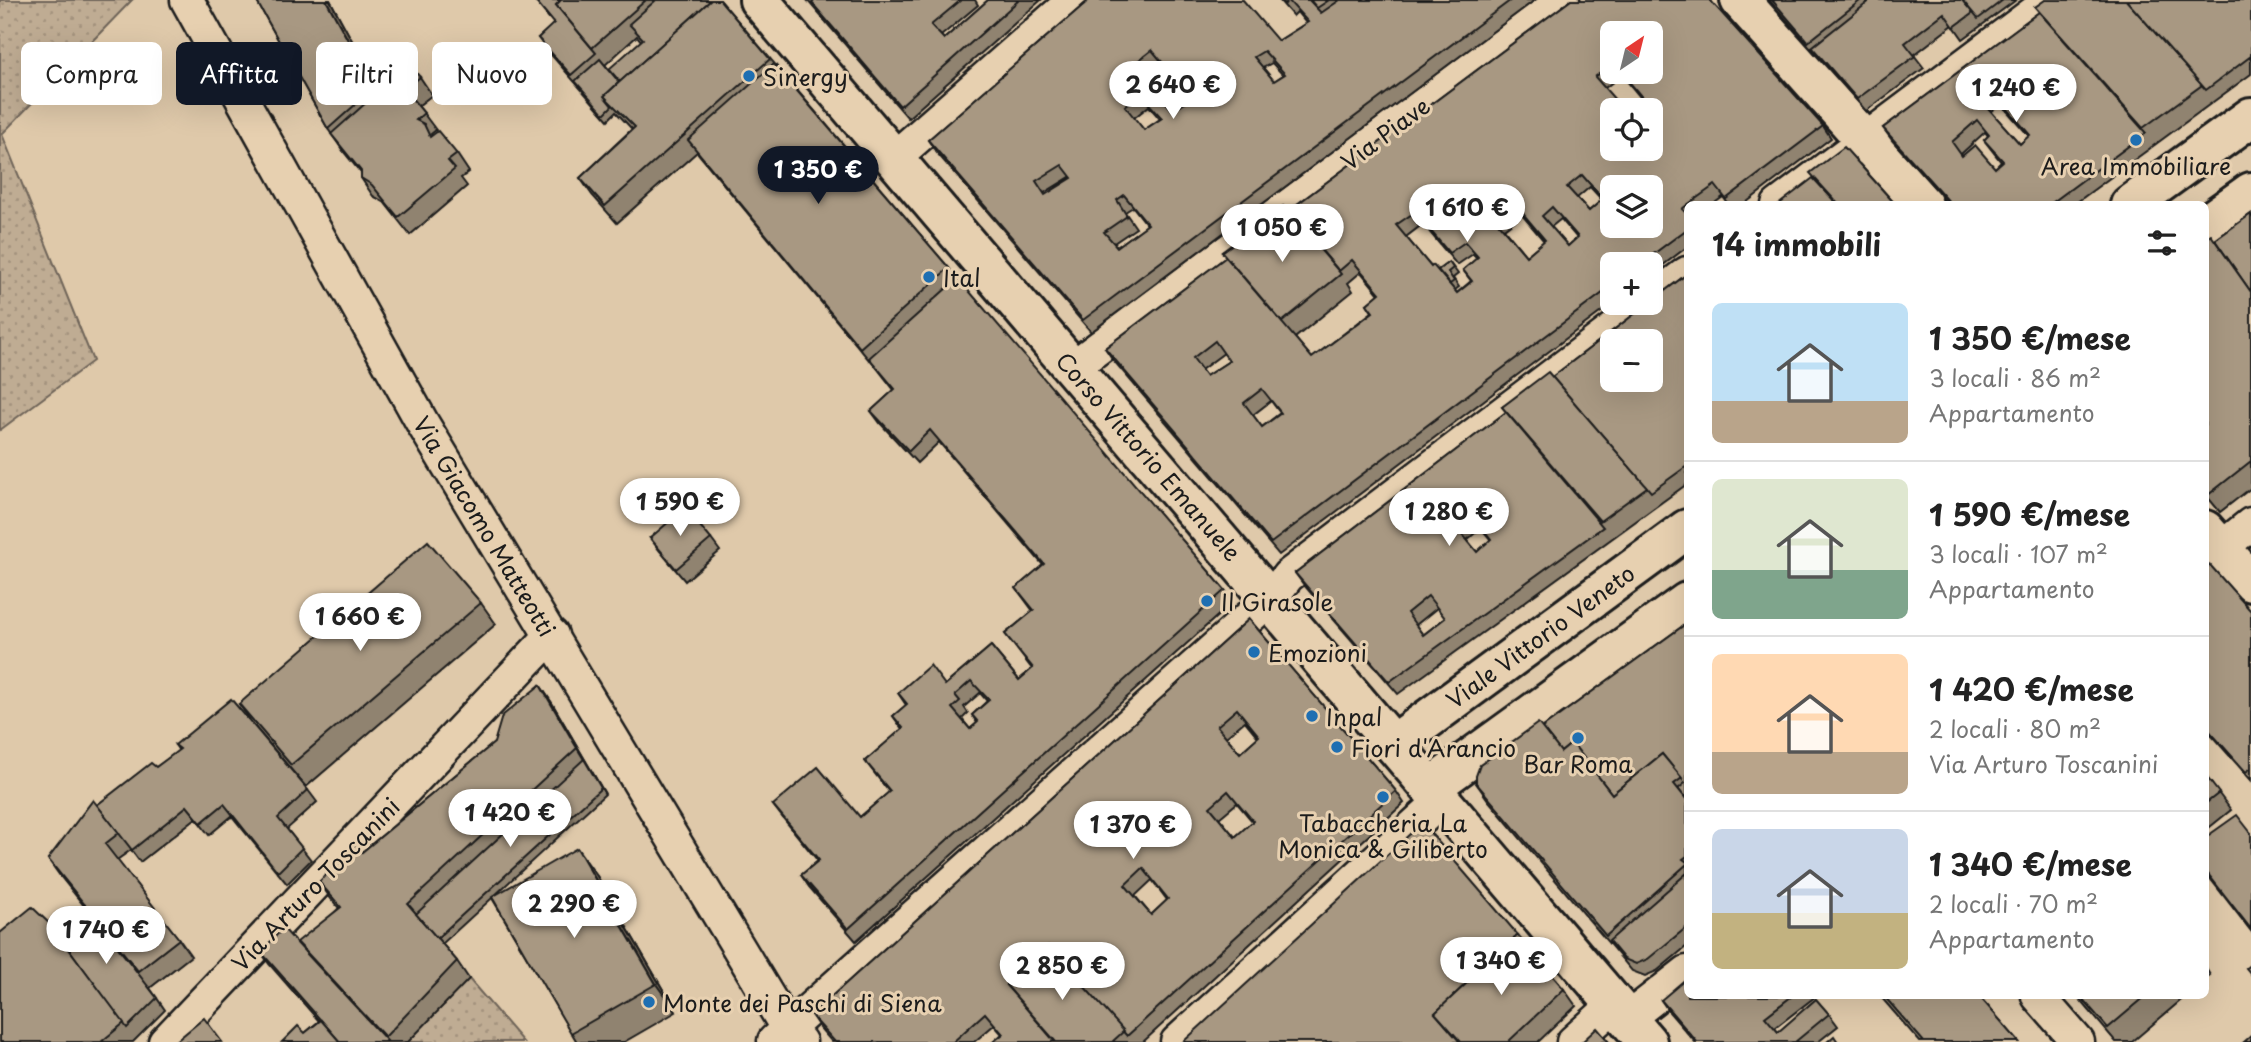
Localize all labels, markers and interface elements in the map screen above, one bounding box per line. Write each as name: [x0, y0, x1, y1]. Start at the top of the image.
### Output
north arrow: [1600, 21, 1662, 84]
map controls: [1600, 21, 1663, 392]
chip: Compra: [21, 42, 162, 105]
chip: Affitta: [176, 42, 302, 105]
chip: Filtri: [316, 42, 418, 105]
chip: Nuovo: [432, 42, 552, 105]
place label: Sinergy: [763, 59, 848, 94]
pin: 2 640 €: [1108, 61, 1238, 121]
pin: 1 240 €: [1951, 64, 2081, 124]
text: 2 640 €: [1125, 66, 1221, 101]
marker: Sinergy: [741, 68, 757, 84]
text: 1 240 €: [1972, 69, 2060, 104]
street label: Via Piave: [1333, 88, 1437, 178]
button: locate: [1600, 98, 1663, 161]
marker: Area Immobiliare: [2128, 132, 2144, 148]
pin: 1 350 €: [753, 146, 883, 206]
place label: Area Immobiliare: [2041, 148, 2231, 183]
text: 1 350 €: [774, 151, 862, 186]
button: layers: [1600, 175, 1663, 238]
pin: 1 610 €: [1402, 184, 1532, 244]
text: 1 610 €: [1425, 189, 1509, 224]
pin: 1 050 €: [1217, 204, 1347, 264]
text: 1 050 €: [1237, 209, 1327, 244]
text: 14 immobili: [1712, 221, 1881, 266]
icon: filters: [2143, 224, 2181, 262]
button: +: [1600, 252, 1663, 315]
place label: Ital: [943, 260, 981, 295]
marker: Ital: [921, 269, 937, 285]
text: 1 350 €/mese: [1929, 315, 2131, 360]
button: −: [1600, 329, 1663, 392]
icon: home: [1768, 331, 1852, 415]
street label: Corso Vittorio Emanuele: [1048, 344, 1250, 568]
text: 3 locali · 86 m²: [1929, 360, 2101, 395]
text: Appartamento: [1929, 395, 2095, 430]
street label: Via Giacomo Matteotti: [405, 409, 565, 643]
pin: 1 590 €: [615, 478, 745, 538]
text: 1 590 €: [636, 483, 724, 518]
pin: 1 280 €: [1384, 489, 1514, 548]
text: 1 590 €/mese: [1929, 491, 2130, 536]
text: 1 280 €: [1405, 493, 1493, 528]
icon: home: [1768, 507, 1852, 591]
text: 3 locali · 107 m²: [1929, 536, 2108, 571]
street label: Viale Vittorio Veneto: [1438, 555, 1642, 717]
text: Appartamento: [1929, 571, 2095, 606]
place label: Il Girasole: [1221, 584, 1333, 619]
marker: Il Girasole: [1199, 593, 1215, 609]
pin: 1 660 €: [295, 594, 425, 653]
text: 1 660 €: [315, 598, 405, 633]
place label: Emozioni: [1268, 635, 1367, 670]
marker: Emozioni: [1246, 644, 1262, 660]
text: 1 420 €/mese: [1929, 666, 2134, 711]
icon: home: [1768, 682, 1852, 766]
place label: Inpal: [1326, 699, 1382, 734]
marker: Inpal: [1304, 708, 1320, 724]
text: 2 locali · 80 m²: [1929, 711, 2101, 746]
place label: Fiori d'Arancio: [1351, 730, 1516, 765]
marker: Bar Roma: [1570, 730, 1586, 746]
marker: Fiori d'Arancio: [1329, 739, 1345, 755]
place label: Bar Roma: [1523, 746, 1633, 781]
text: Via Arturo Toscanini: [1929, 746, 2158, 781]
street label: Via Arturo Toscanini: [223, 789, 407, 979]
marker: Tabaccheria La Monica & Giliberto: [1375, 789, 1391, 805]
pin: 1 420 €: [445, 790, 575, 849]
text: 1 420 €: [464, 794, 556, 829]
pin: 1 370 €: [1068, 802, 1198, 861]
place label: Tabaccheria La Monica & Giliberto: [1278, 805, 1488, 866]
text: 1 370 €: [1090, 806, 1176, 841]
text: 1 340 €/mese: [1929, 841, 2132, 886]
icon: home: [1768, 857, 1852, 941]
pin: 2 290 €: [509, 880, 639, 940]
text: 2 290 €: [528, 885, 620, 920]
text: 2 locali · 70 m²: [1929, 886, 2098, 921]
pin: 1 740 €: [41, 906, 171, 966]
text: 1 740 €: [62, 911, 150, 946]
text: Appartamento: [1929, 921, 2095, 956]
pin: 1 340 €: [1436, 937, 1566, 997]
pin: 2 850 €: [997, 942, 1127, 1002]
text: 1 340 €: [1456, 942, 1546, 977]
text: 2 850 €: [1016, 947, 1108, 982]
place label: Monte dei Paschi di Siena: [663, 985, 942, 1020]
marker: Monte dei Paschi di Siena: [641, 994, 657, 1010]

